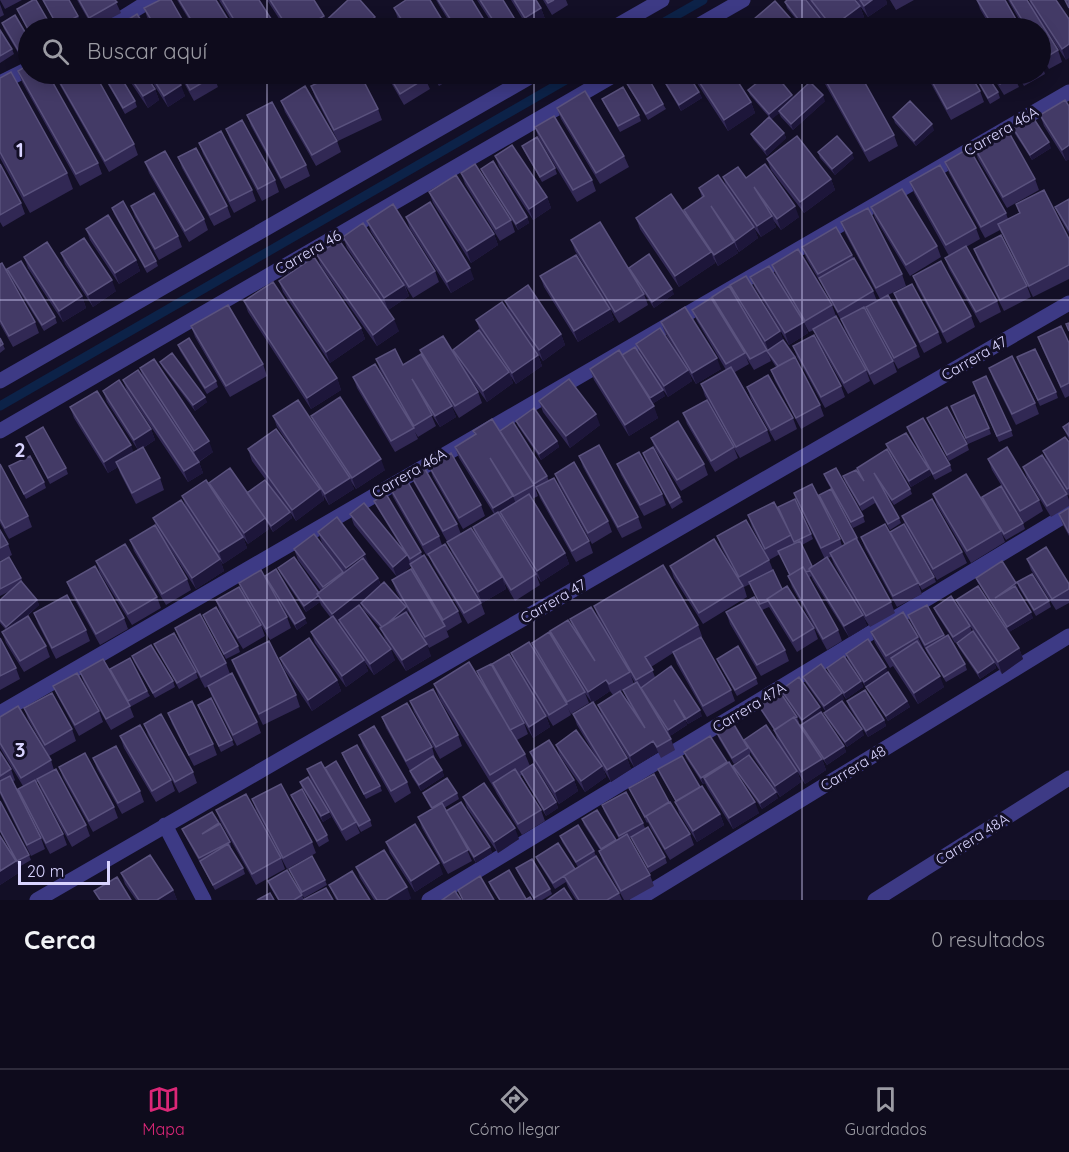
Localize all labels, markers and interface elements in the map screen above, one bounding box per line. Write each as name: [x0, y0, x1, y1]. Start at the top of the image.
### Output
search box: [18, 18, 1051, 84]
icon: search: [39, 35, 72, 68]
text: Buscar aquí: [87, 37, 207, 65]
street label: Carrera 46A: [960, 102, 1042, 160]
text: 1: [16, 137, 24, 162]
street label: Carrera 46: [271, 225, 345, 279]
street label: Carrera 47: [938, 331, 1010, 384]
text: 2: [14, 437, 26, 462]
street label: Carrera 46A: [368, 444, 450, 502]
street label: Carrera 47: [517, 574, 589, 627]
street label: Carrera 47A: [709, 678, 789, 736]
text: 3: [15, 737, 25, 762]
street label: Carrera 48: [817, 741, 889, 795]
street label: Carrera 48A: [932, 809, 1013, 869]
scale bar: [18, 858, 110, 886]
text: 20 m: [27, 861, 64, 881]
text: Cerca: [24, 923, 96, 956]
text: 0 resultados: [931, 927, 1045, 952]
tab: Mapa: [142, 1083, 185, 1139]
tab: Cómo llegar: [469, 1083, 560, 1139]
tab: Guardados: [845, 1083, 927, 1139]

